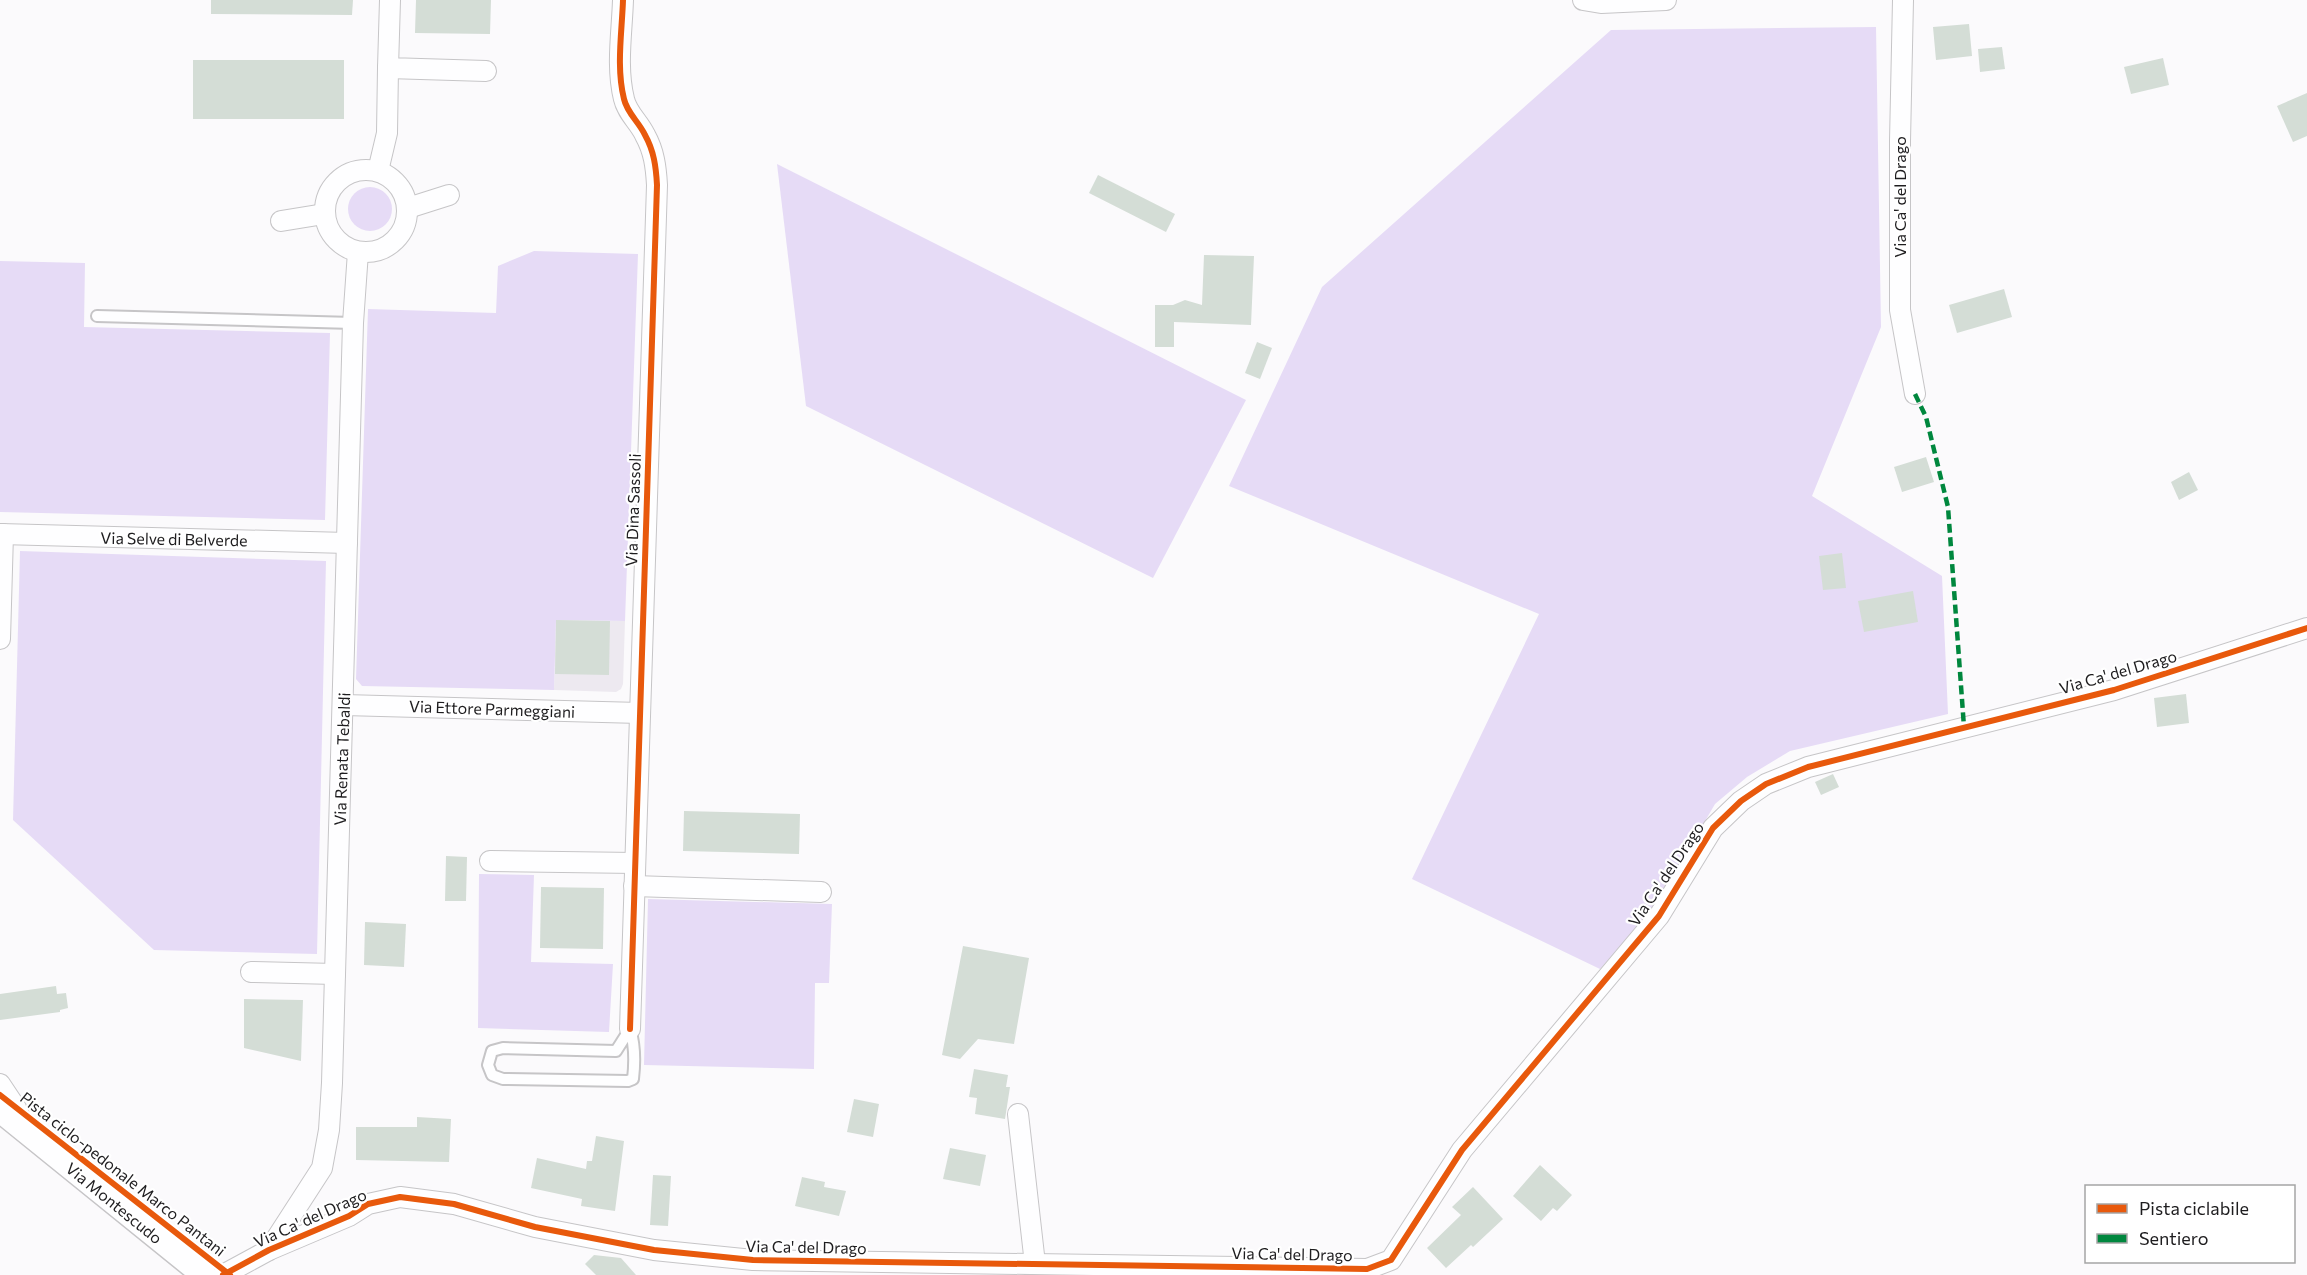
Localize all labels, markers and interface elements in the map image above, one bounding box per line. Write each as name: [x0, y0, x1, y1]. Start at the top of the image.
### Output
street label: Via Ca' del Drago: [1890, 136, 1909, 258]
street label: Via Dina Sassoli: [621, 453, 644, 567]
street label: Via Selve di Belverde: [100, 528, 248, 549]
street label: Via Ca' del Drago: [2057, 646, 2179, 697]
street label: Via Renata Tebaldi: [330, 692, 353, 826]
street label: Via Ettore Parmeggiani: [409, 696, 575, 721]
street label: Via Ca' del Drago: [1624, 818, 1707, 929]
street label: Pista ciclo-pedonale Marco Pantani: [17, 1087, 230, 1260]
street label: Via Montescudo: [62, 1158, 166, 1247]
street label: Via Ca' del Drago: [250, 1184, 369, 1251]
legend: [2085, 1185, 2295, 1263]
text: Pista ciclabile: [2139, 1197, 2249, 1219]
text: Sentiero: [2139, 1227, 2209, 1249]
street label: Via Ca' del Drago: [745, 1236, 867, 1257]
street label: Via Ca' del Drago: [1231, 1243, 1353, 1264]

